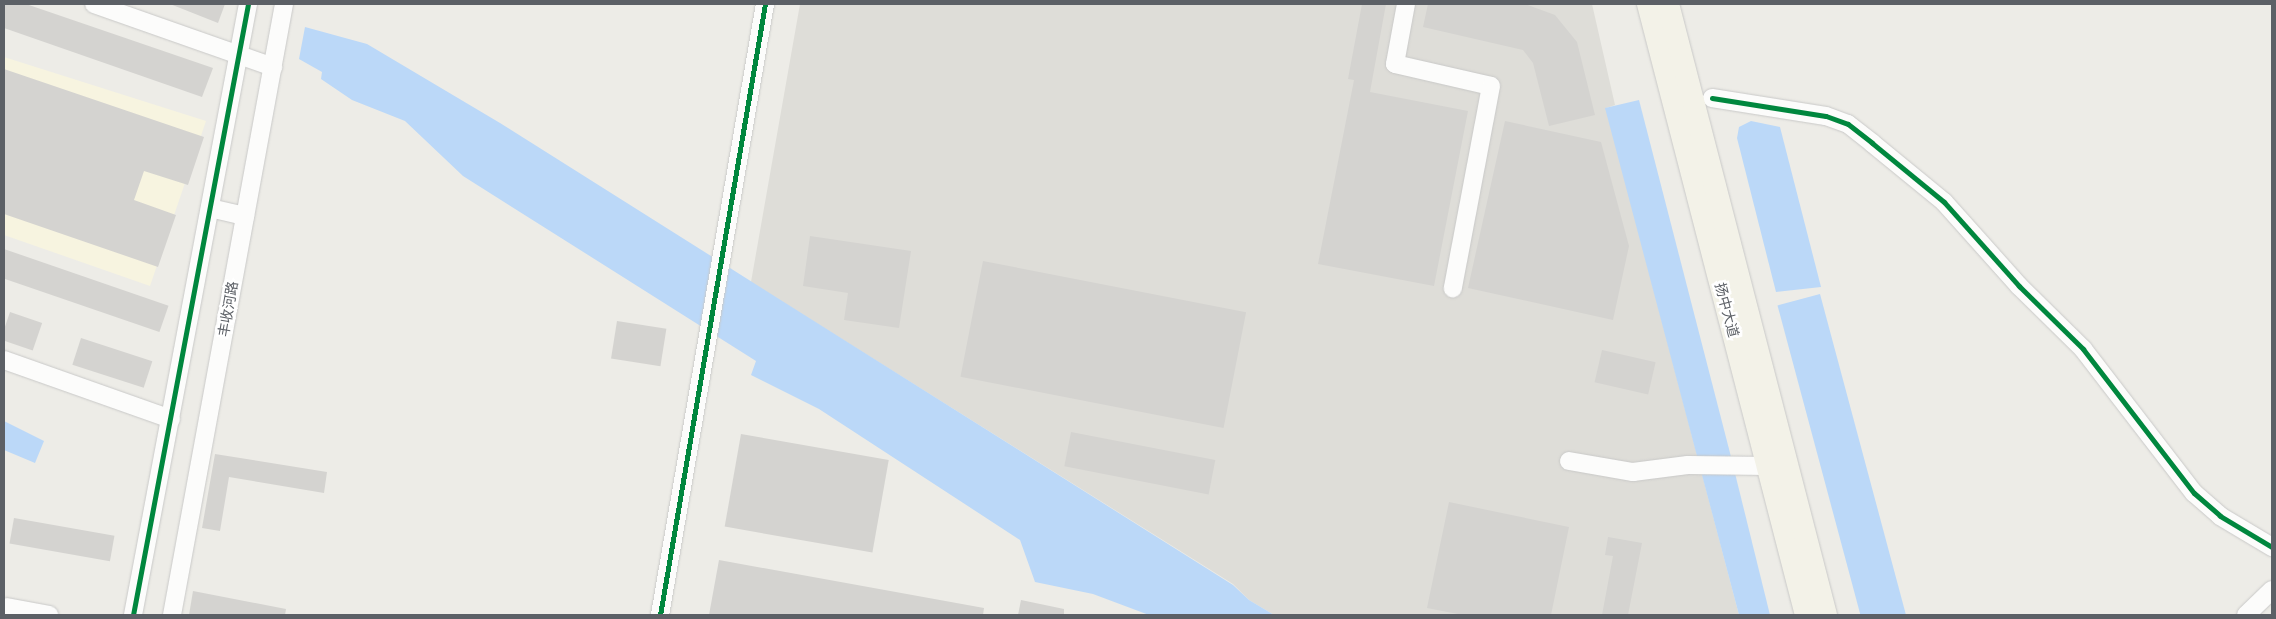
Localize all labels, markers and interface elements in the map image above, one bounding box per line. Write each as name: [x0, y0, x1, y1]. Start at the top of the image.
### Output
street label: 丰收河路: [215, 280, 241, 338]
street label: 扬中大道: [1712, 281, 1742, 339]

